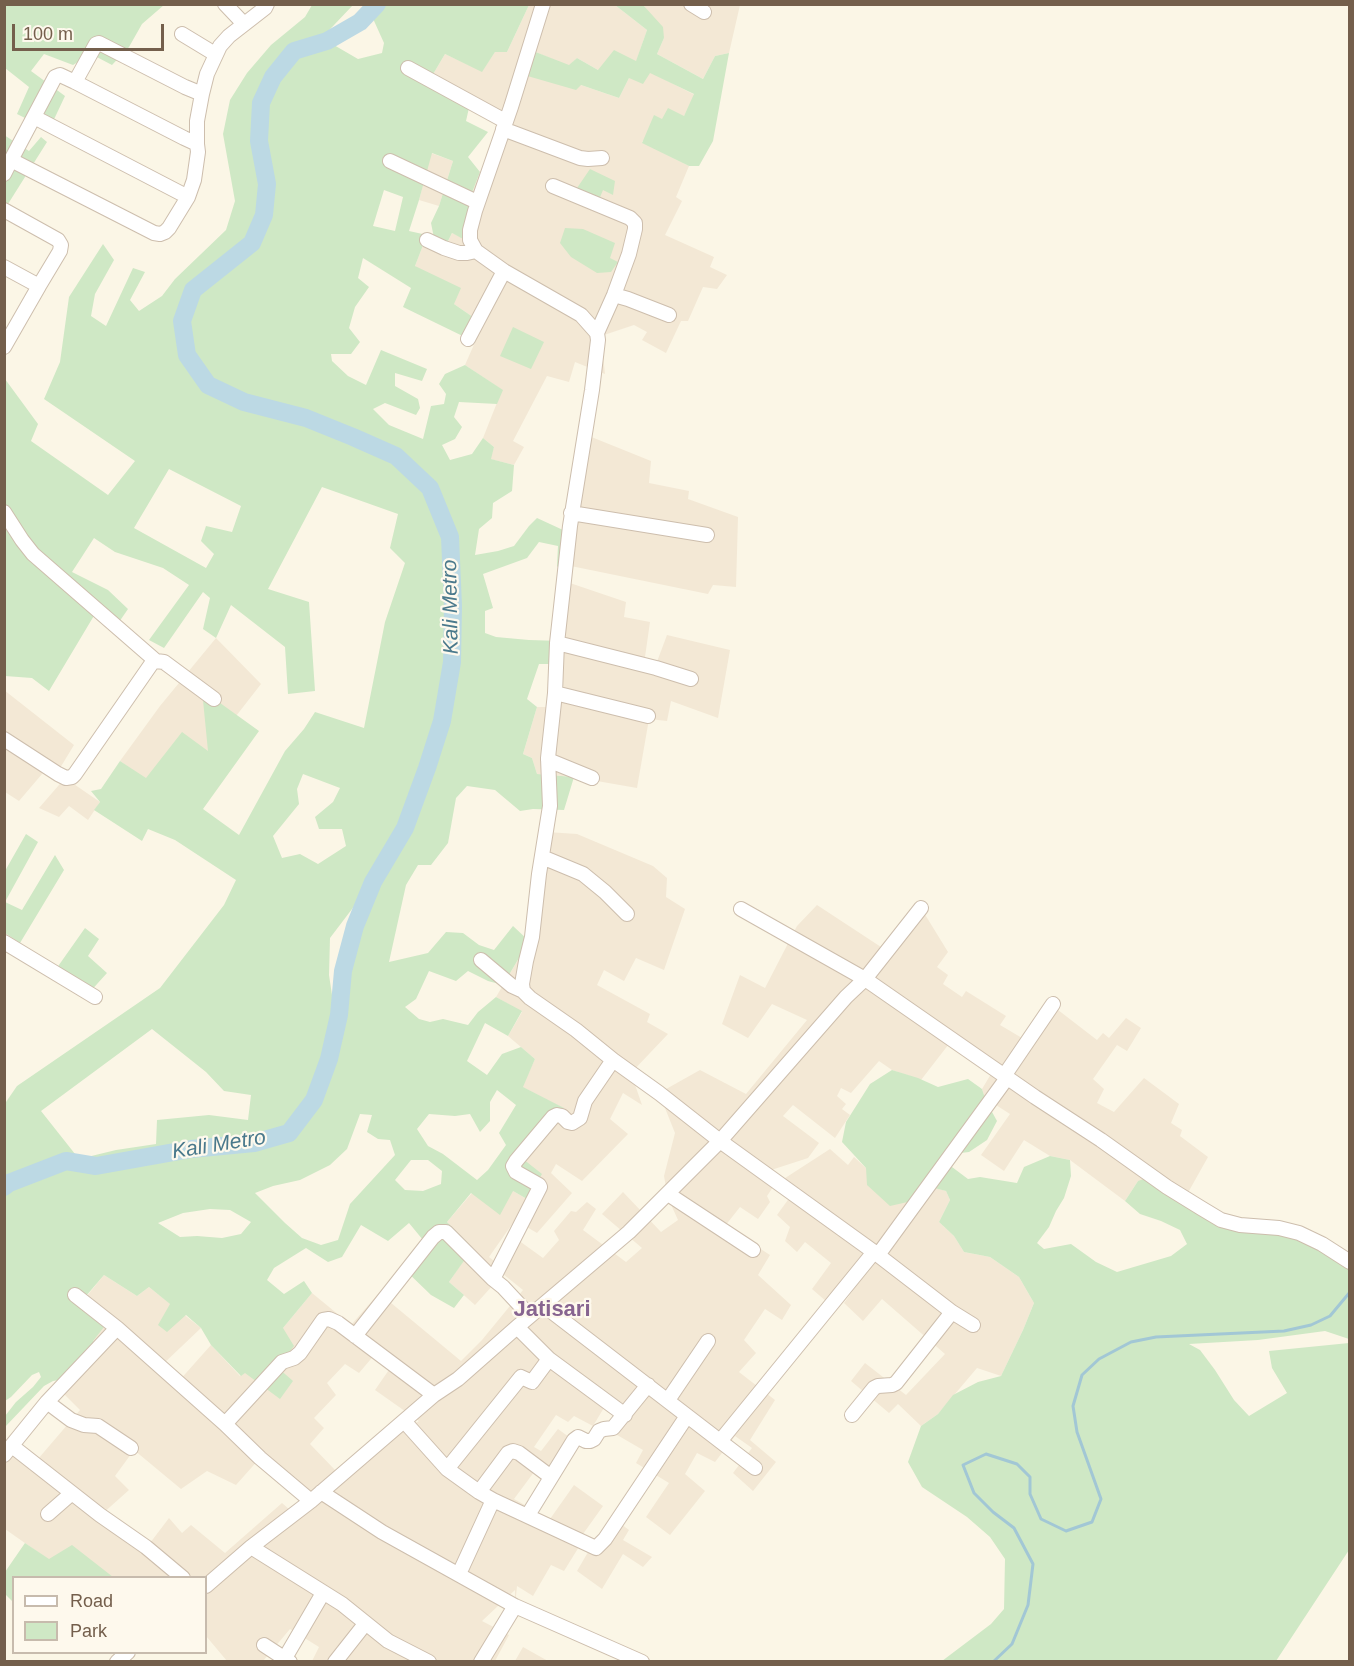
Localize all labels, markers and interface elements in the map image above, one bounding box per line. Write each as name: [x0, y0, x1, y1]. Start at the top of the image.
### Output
scale bar: [15, 12, 166, 50]
text: 100 m: [23, 24, 73, 44]
water label: Kali Metro: [438, 560, 464, 654]
water label: Kali Metro: [170, 1125, 268, 1165]
district label: Jatisari: [513, 1297, 591, 1323]
legend: [12, 1576, 207, 1654]
text: Road: [70, 1591, 113, 1611]
text: Park: [70, 1621, 107, 1641]

